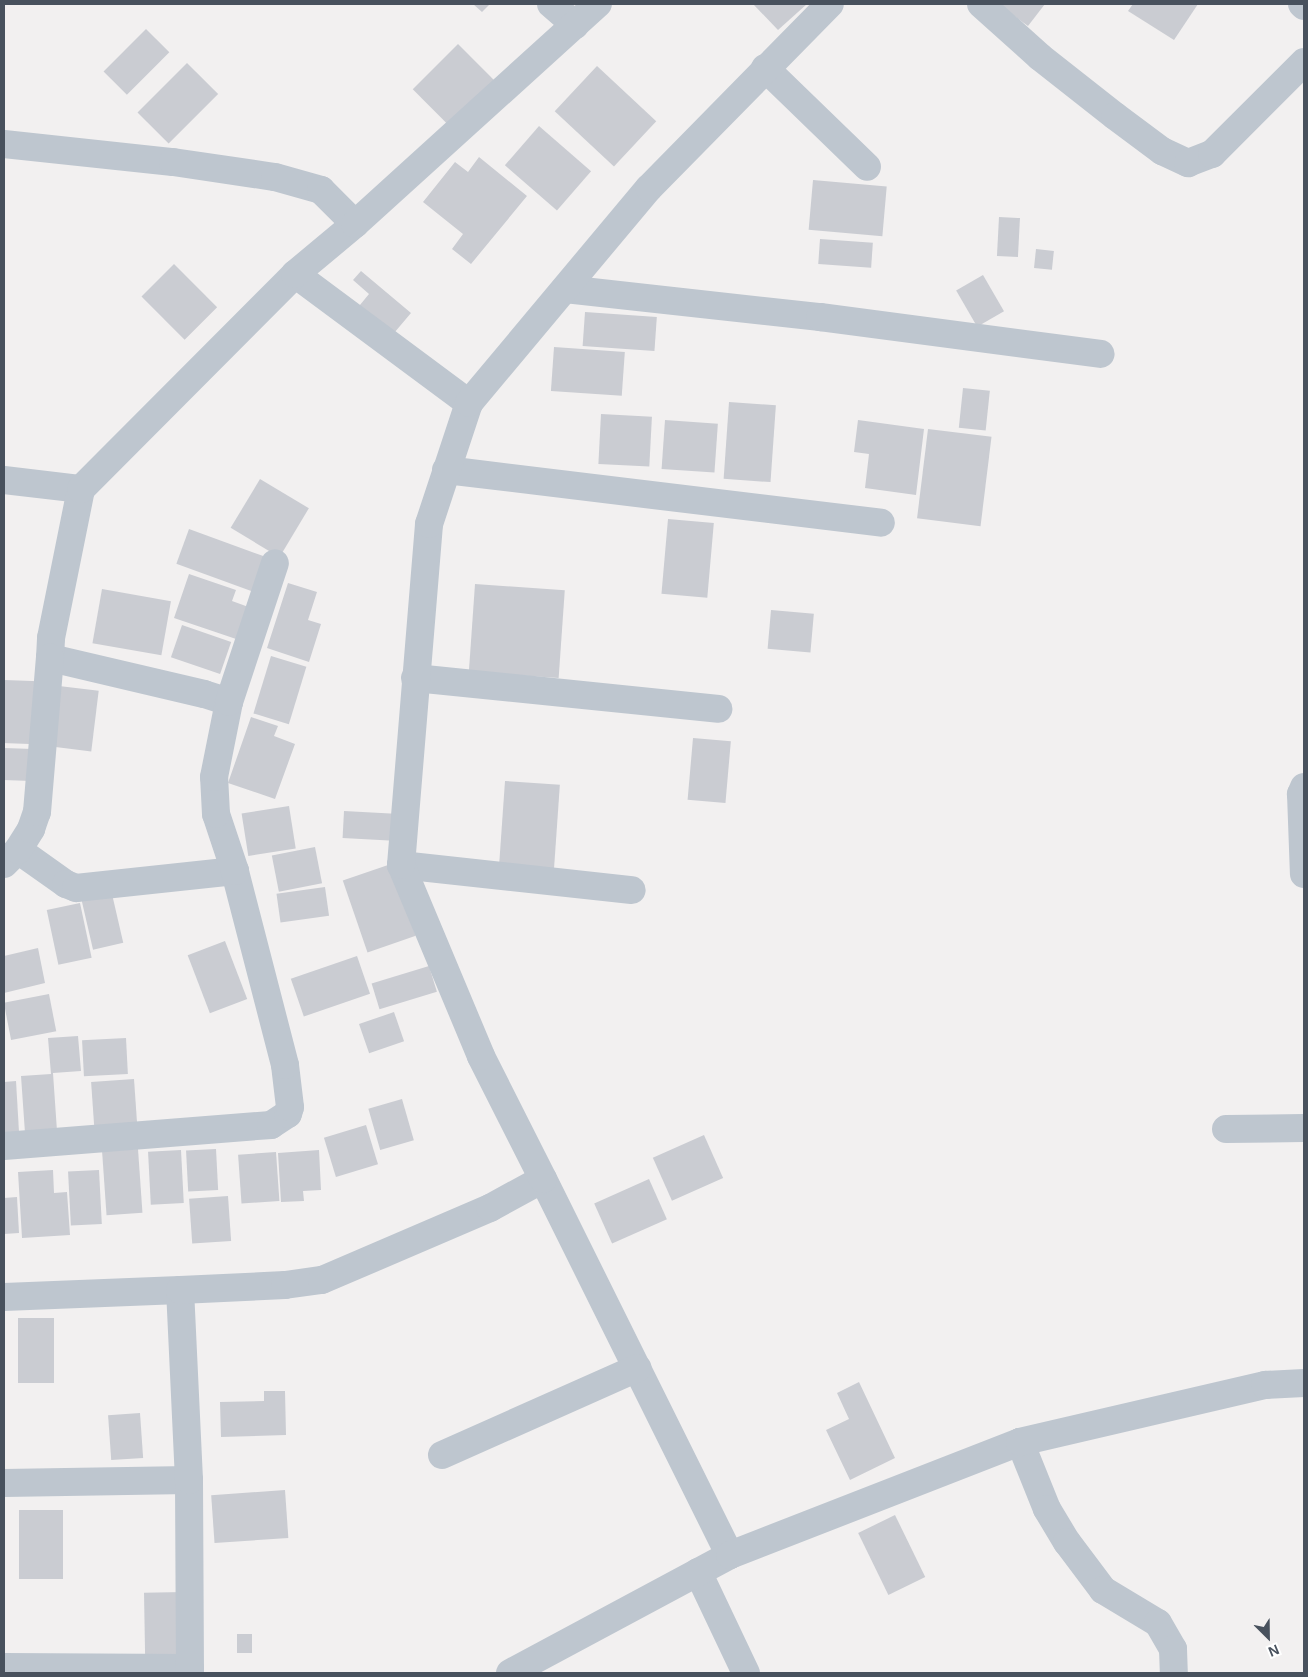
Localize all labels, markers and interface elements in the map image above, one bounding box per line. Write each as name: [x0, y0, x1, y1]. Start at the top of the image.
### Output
north arrow: [1243, 1612, 1293, 1662]
text: N: [1266, 1641, 1282, 1660]

